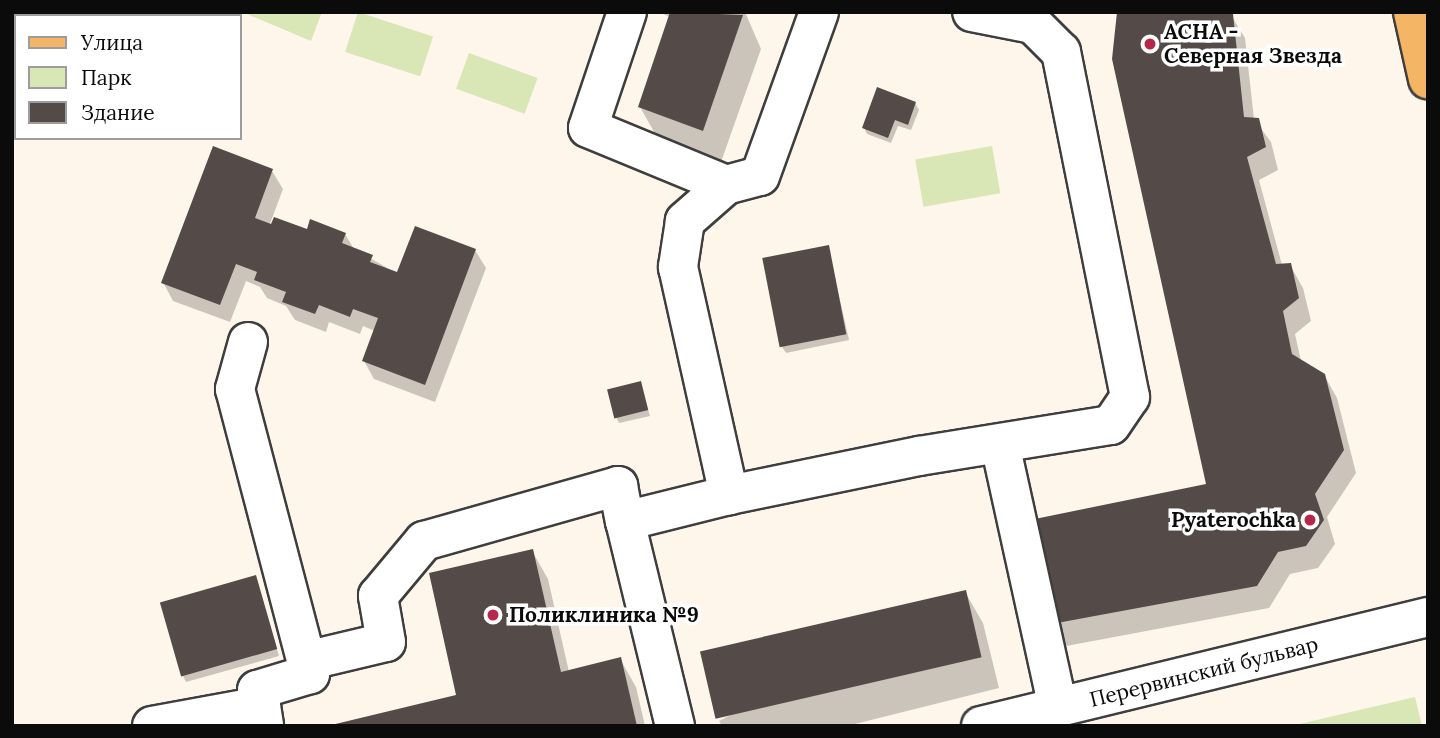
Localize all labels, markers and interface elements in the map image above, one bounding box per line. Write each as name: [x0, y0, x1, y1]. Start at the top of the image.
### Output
legend: [14, 14, 242, 140]
place label: АСНА - Северная Звезда: [1164, 19, 1342, 69]
text: Улица: [81, 29, 143, 56]
marker: АСНА - Северная Звезда: [1142, 36, 1158, 52]
text: Парк: [81, 64, 131, 91]
text: Здание: [81, 99, 155, 126]
place label: Pyaterochka: [1171, 507, 1296, 533]
marker: Pyaterochka: [1302, 512, 1318, 528]
place label: Поликлиника №9: [509, 602, 699, 628]
marker: Поликлиника №9: [483, 605, 503, 625]
street label: Перервинский бульвар: [1087, 631, 1321, 713]

